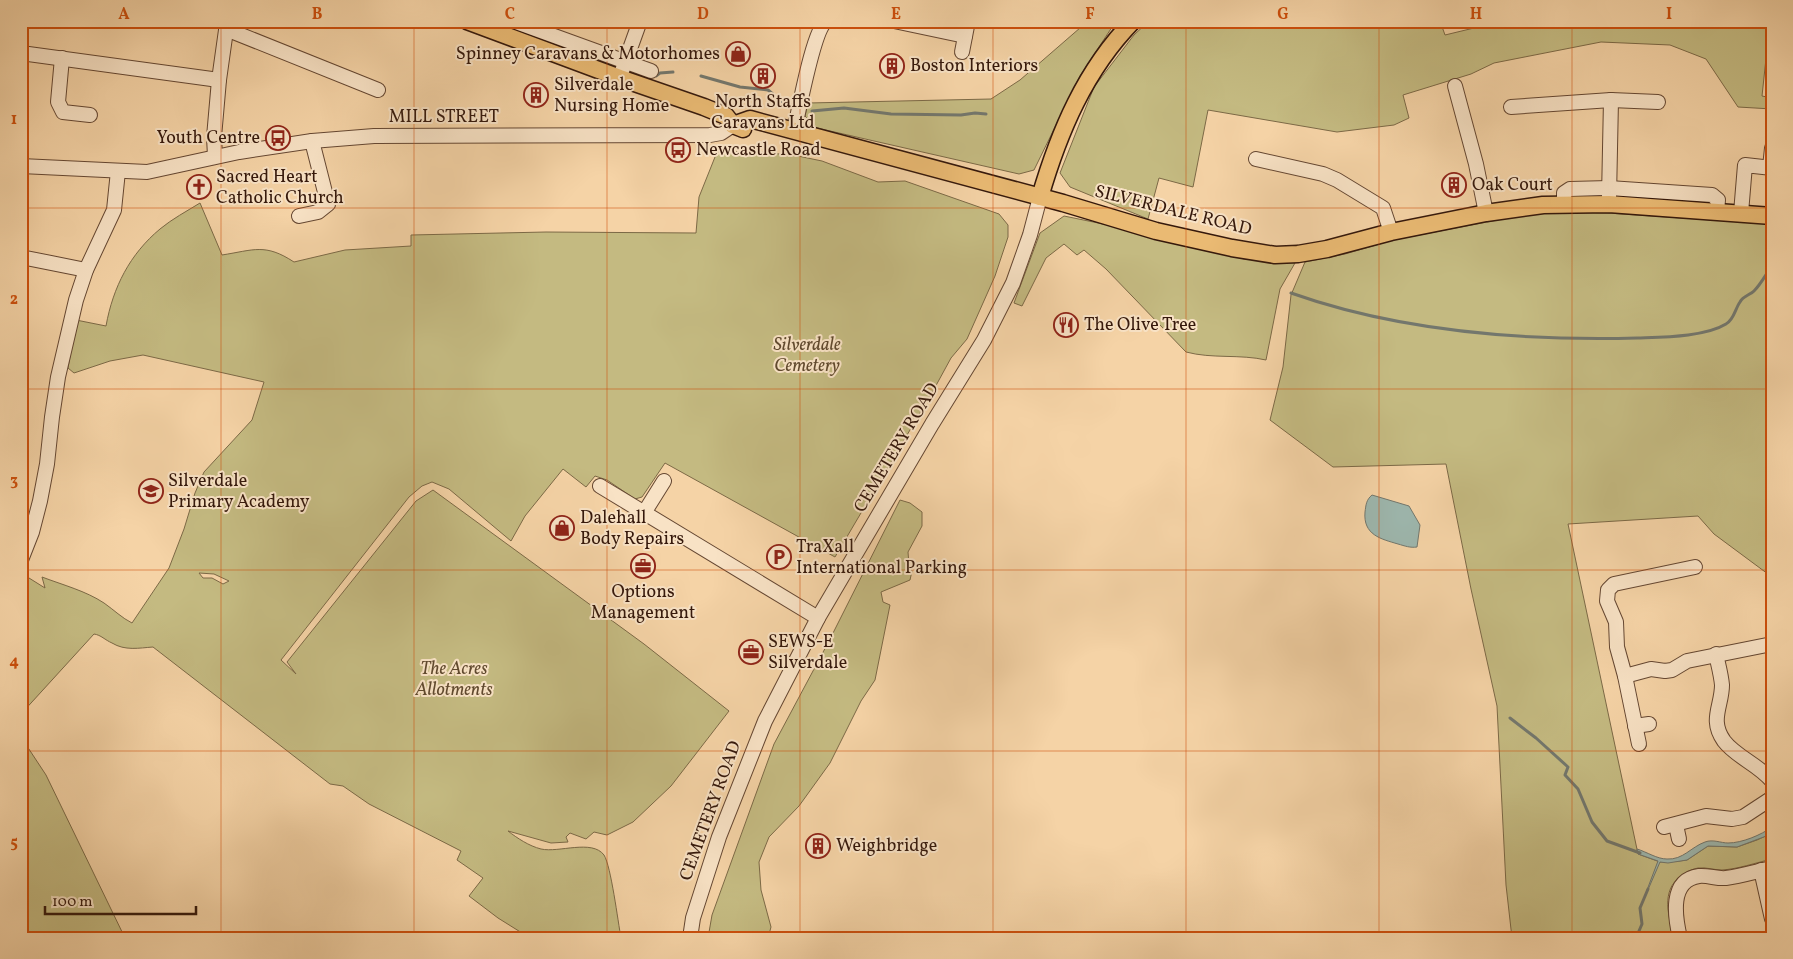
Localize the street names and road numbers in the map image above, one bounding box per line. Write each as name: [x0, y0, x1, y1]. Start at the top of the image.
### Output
street label: MILL STREET: [389, 105, 500, 130]
street label: SILVERDALE ROAD: [1092, 179, 1254, 243]
street label: CEMETERY ROAD: [848, 378, 946, 518]
street label: CEMETERY ROAD: [674, 737, 748, 885]

